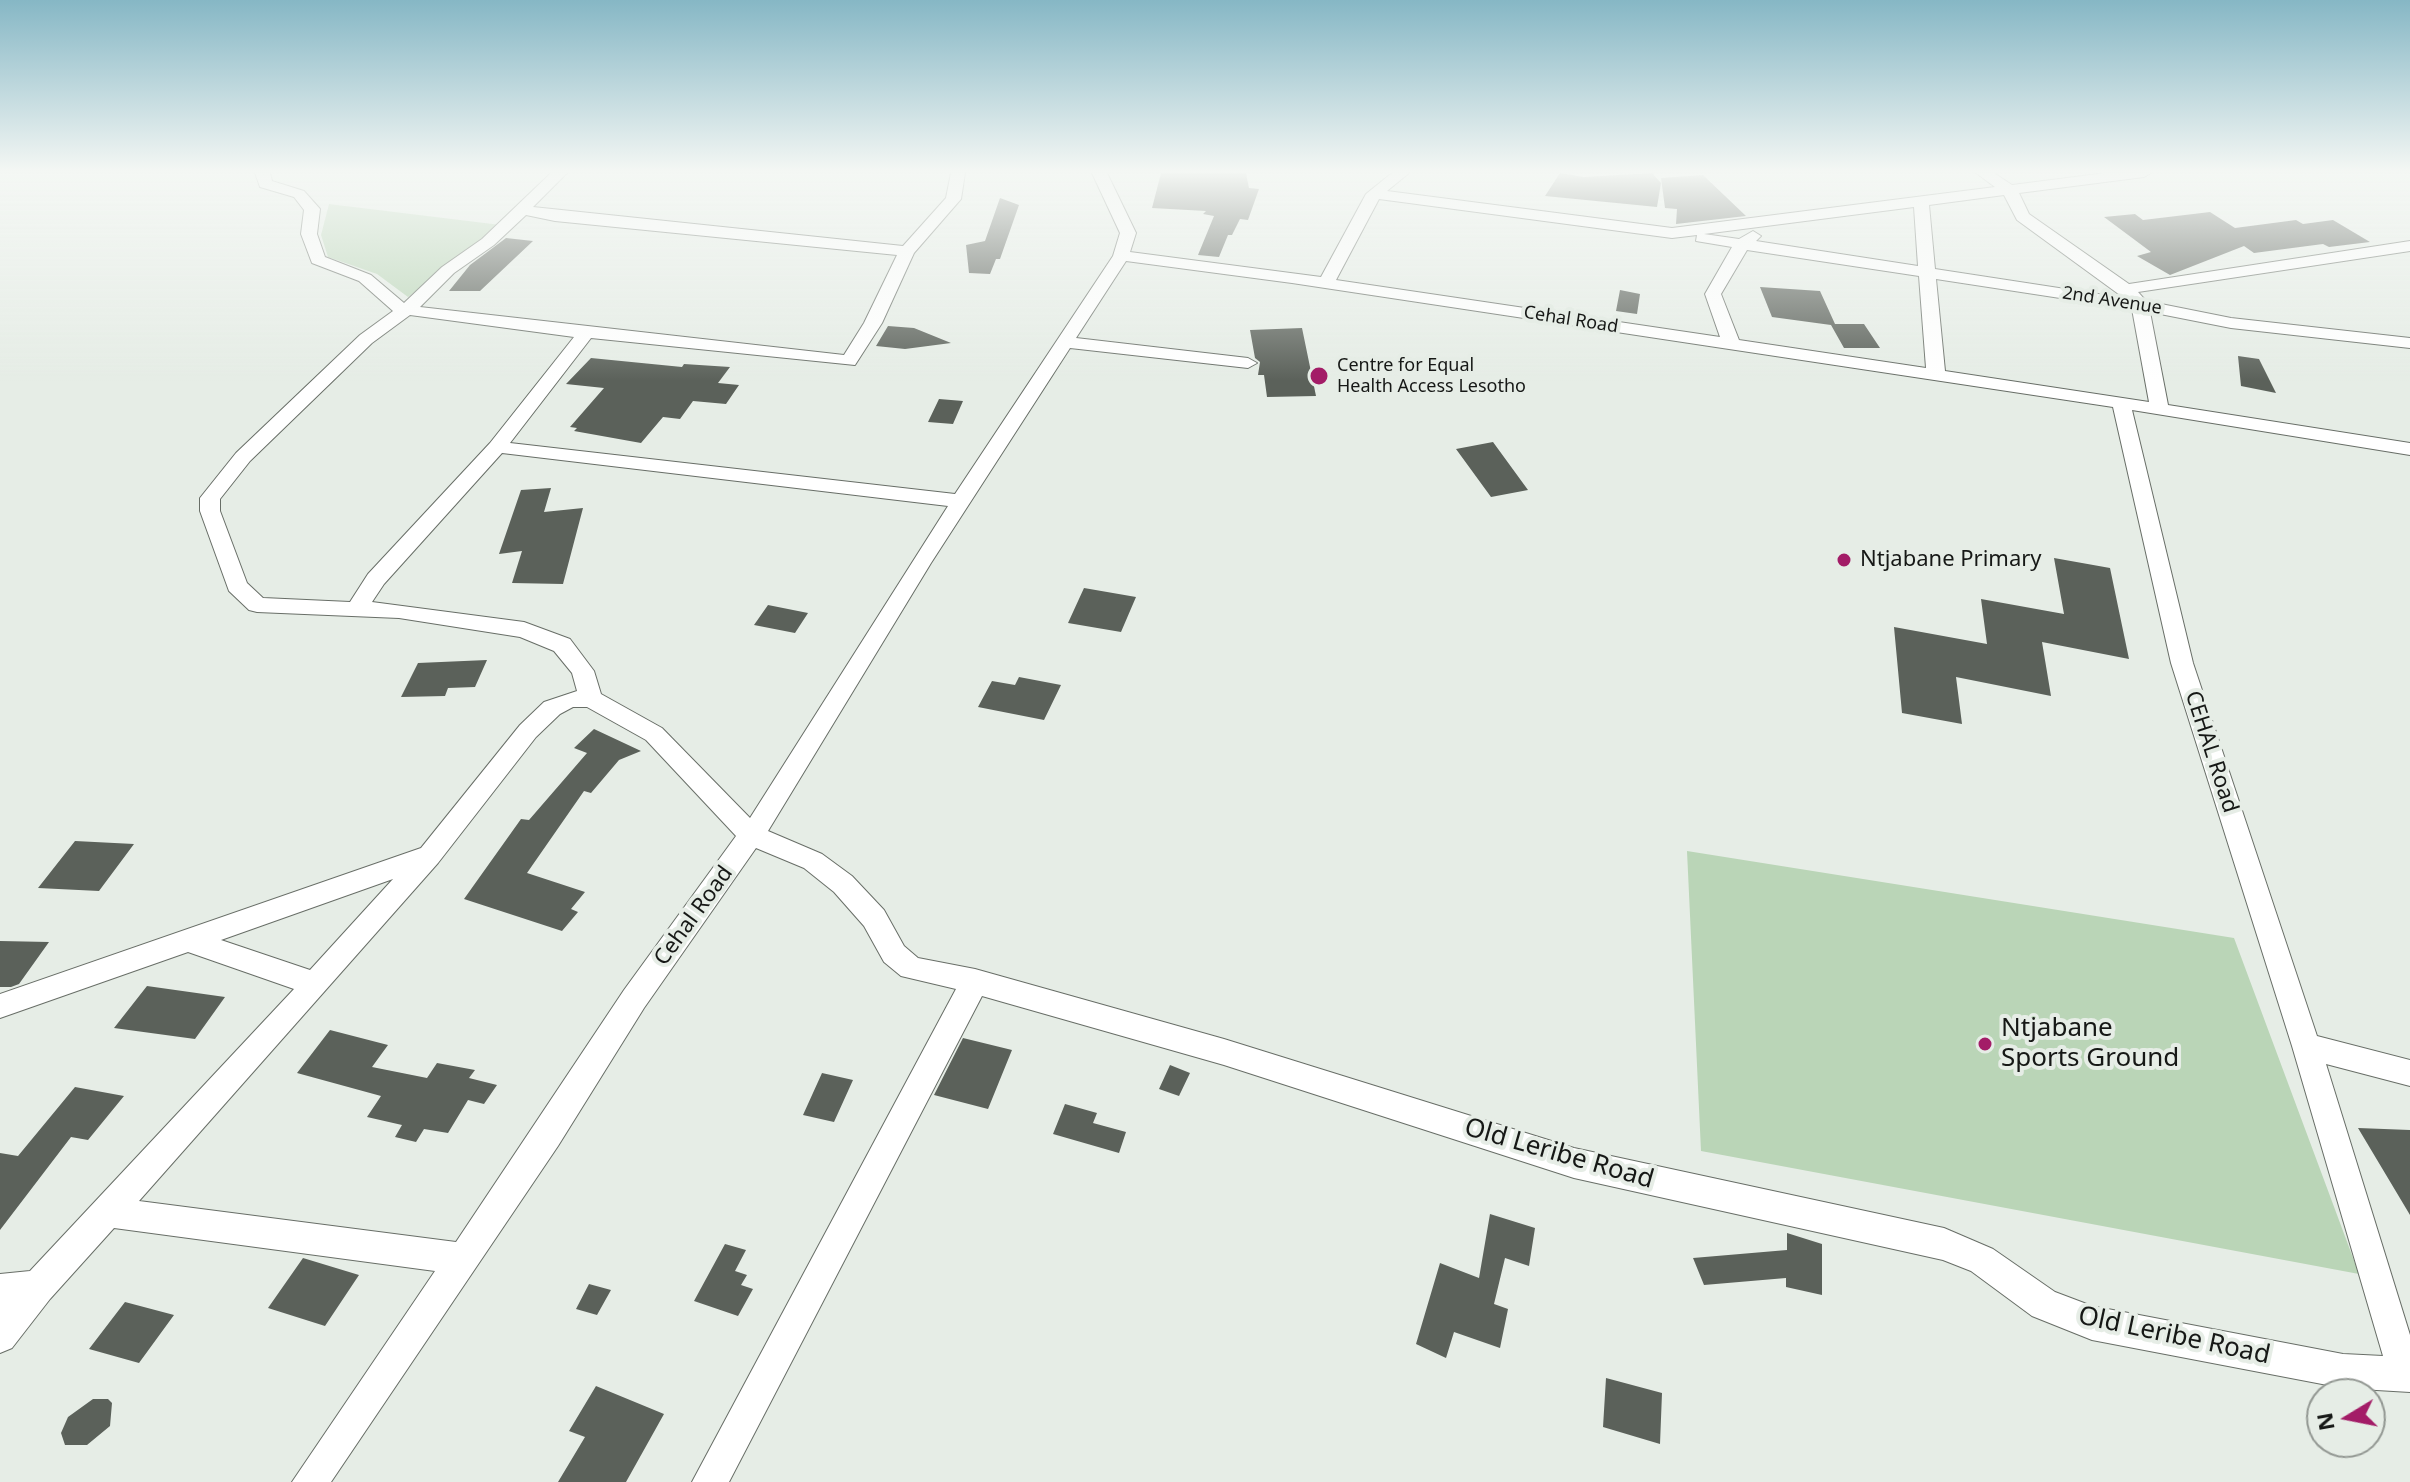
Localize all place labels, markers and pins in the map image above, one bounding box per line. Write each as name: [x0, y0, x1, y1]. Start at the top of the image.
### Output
place label: Centre for Equal Health Access Lesotho: [1337, 355, 1526, 398]
marker: Centre for Equal Health Access Lesotho: [1308, 365, 1330, 387]
place label: Ntjabane Primary: [1860, 547, 2042, 573]
marker: Ntjabane Primary: [1835, 551, 1853, 569]
place label: Ntjabane Sports Ground: [2001, 1013, 2179, 1074]
marker: Ntjabane Sports Ground: [1976, 1035, 1994, 1053]

